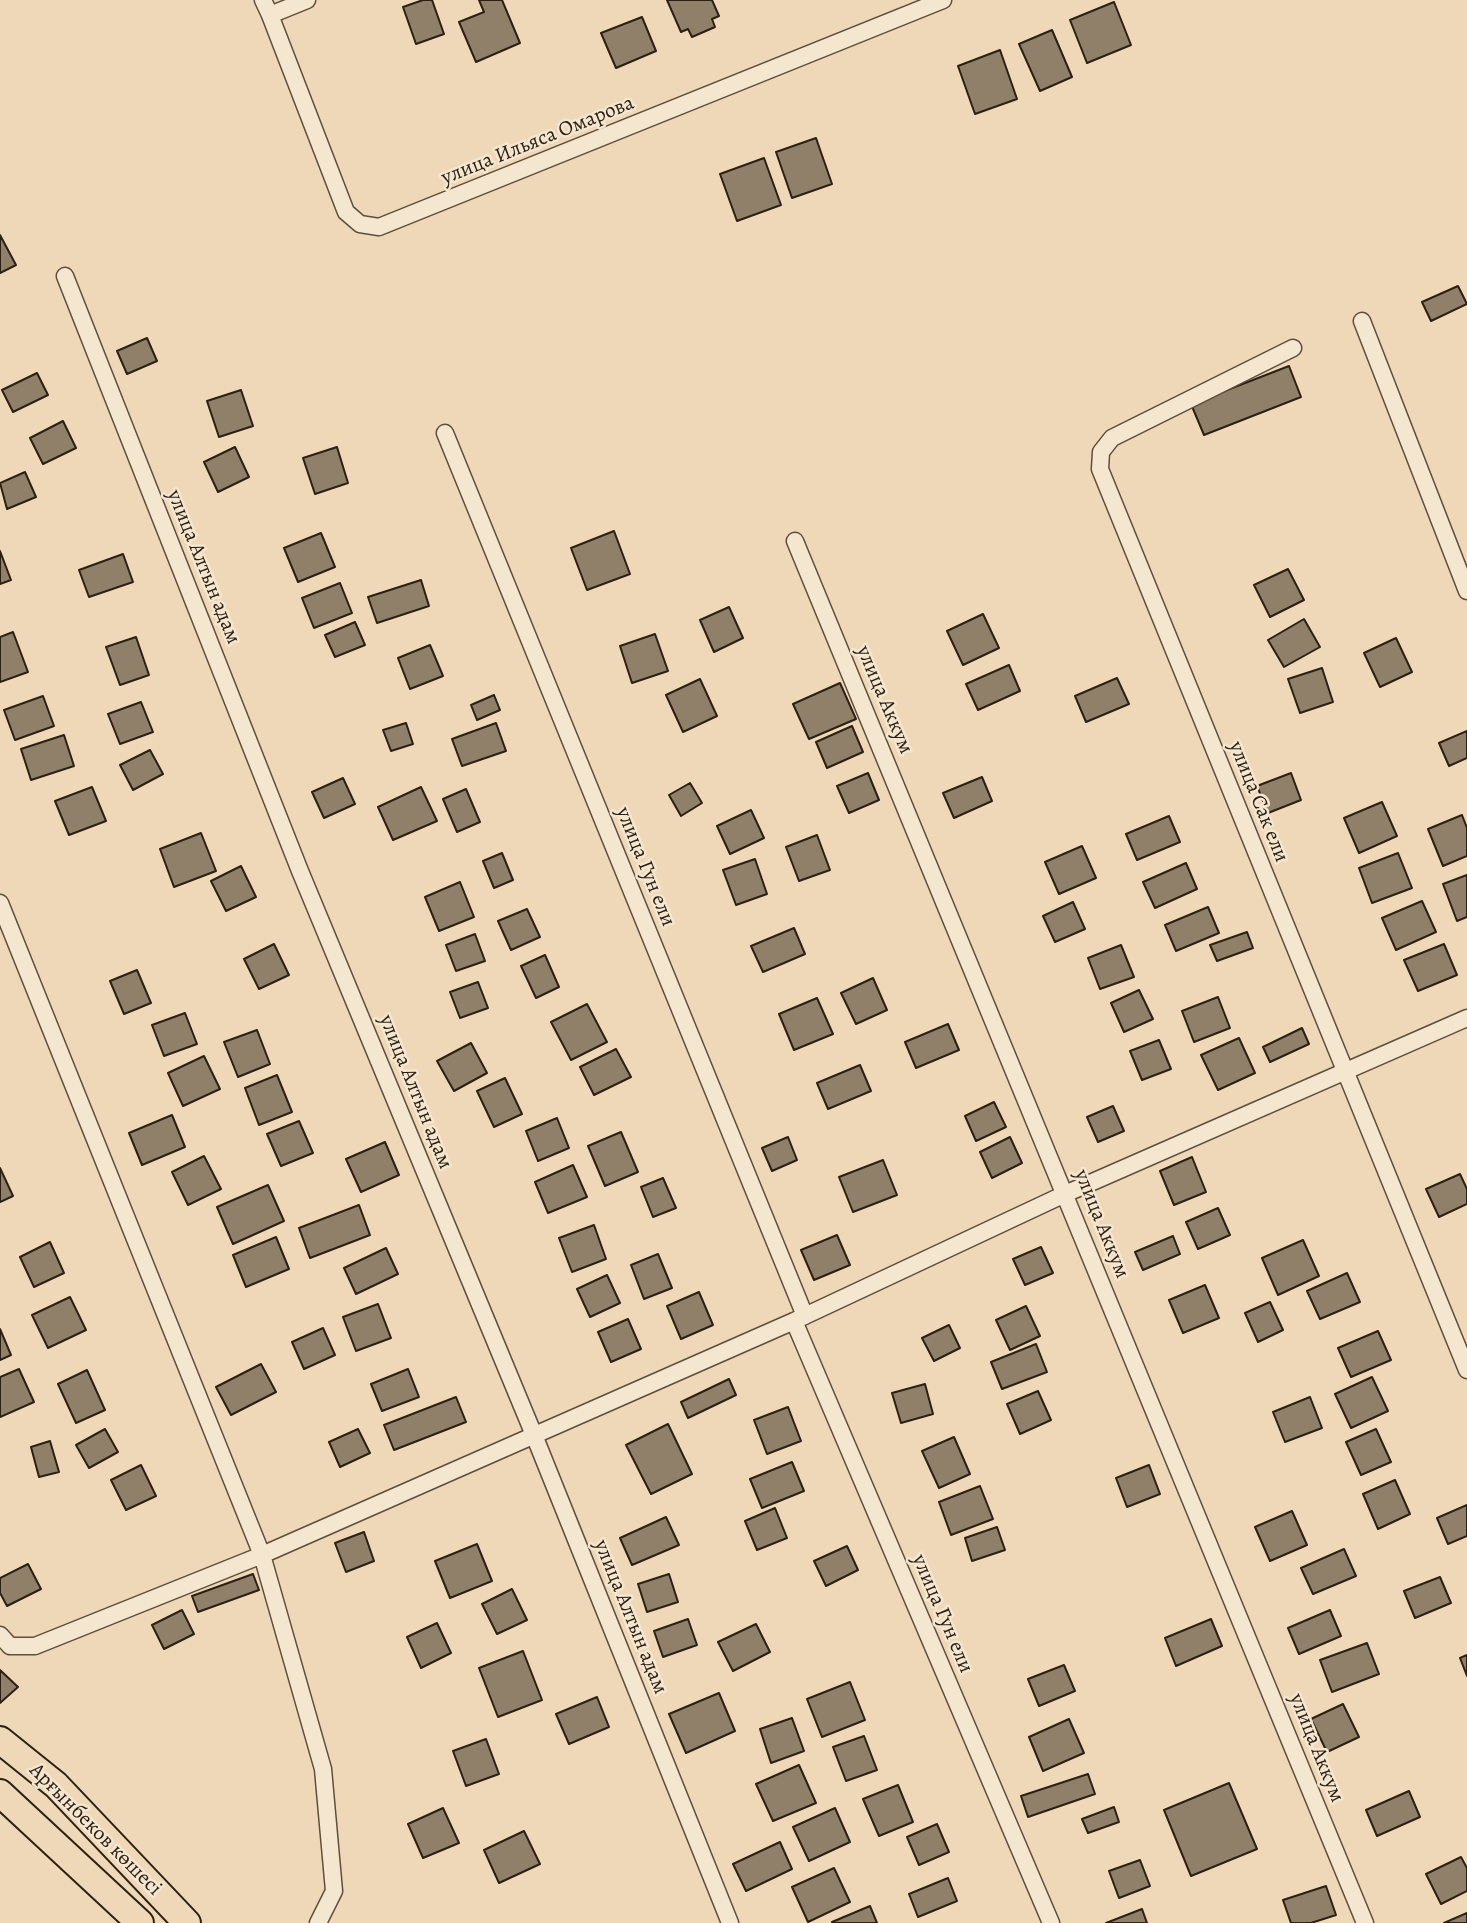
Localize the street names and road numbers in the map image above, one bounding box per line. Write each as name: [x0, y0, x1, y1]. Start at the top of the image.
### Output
street label: улица Ильяса Омарова: [438, 91, 638, 191]
street label: улица Алтын адам: [161, 486, 245, 648]
street label: улица Аккум: [850, 642, 918, 758]
street label: улица Сак ели: [1222, 738, 1294, 866]
street label: улица Гун ели: [610, 804, 680, 930]
street label: улица Алтын адам: [373, 1011, 457, 1173]
street label: улица Аккум: [1068, 1166, 1134, 1282]
street label: улица Алтын адам: [588, 1536, 672, 1698]
street label: улица Гун ели: [906, 1551, 978, 1677]
street label: улица Аккум: [1283, 1690, 1349, 1806]
street label: Арғынбеков көшесі: [24, 1759, 166, 1901]

